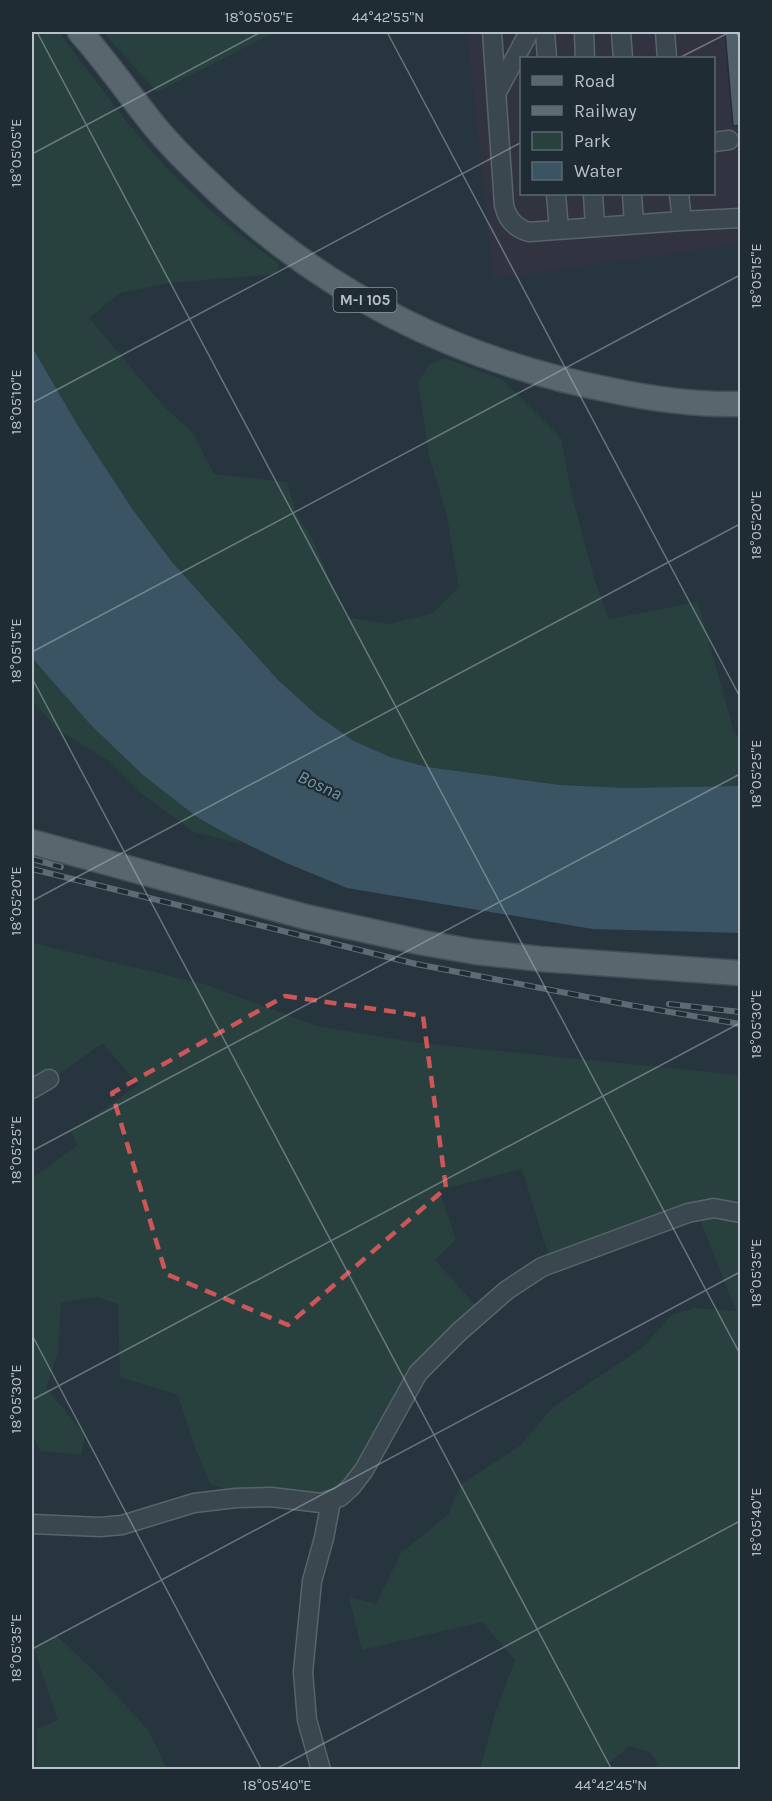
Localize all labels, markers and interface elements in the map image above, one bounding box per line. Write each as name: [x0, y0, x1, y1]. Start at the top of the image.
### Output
text: 18°05'05"E: [224, 8, 294, 26]
text: 44°42'55"N: [352, 8, 424, 26]
legend: [520, 57, 715, 195]
text: Road: [574, 70, 615, 92]
text: Railway: [574, 100, 637, 122]
text: 18°05'05"E: [7, 118, 25, 188]
text: Park: [574, 130, 611, 152]
text: Water: [574, 160, 622, 182]
text: 18°05'15"E: [747, 243, 765, 309]
road number: M-I 105: [334, 288, 397, 312]
text: 18°05'10"E: [7, 369, 25, 435]
text: 18°05'20"E: [747, 490, 765, 560]
text: 18°05'15"E: [7, 618, 25, 684]
text: 18°05'25"E: [747, 740, 765, 808]
water label: Bosna: [294, 765, 346, 805]
text: 18°05'20"E: [7, 866, 25, 936]
text: 18°05'30"E: [747, 989, 765, 1059]
text: 18°05'25"E: [7, 1116, 25, 1184]
text: 18°05'35"E: [747, 1238, 765, 1308]
text: 18°05'30"E: [7, 1364, 25, 1434]
text: 18°05'40"E: [747, 1488, 765, 1556]
text: 18°05'35"E: [7, 1613, 25, 1683]
text: 18°05'40"E: [243, 1776, 311, 1794]
text: 44°42'45"N: [575, 1776, 647, 1794]

